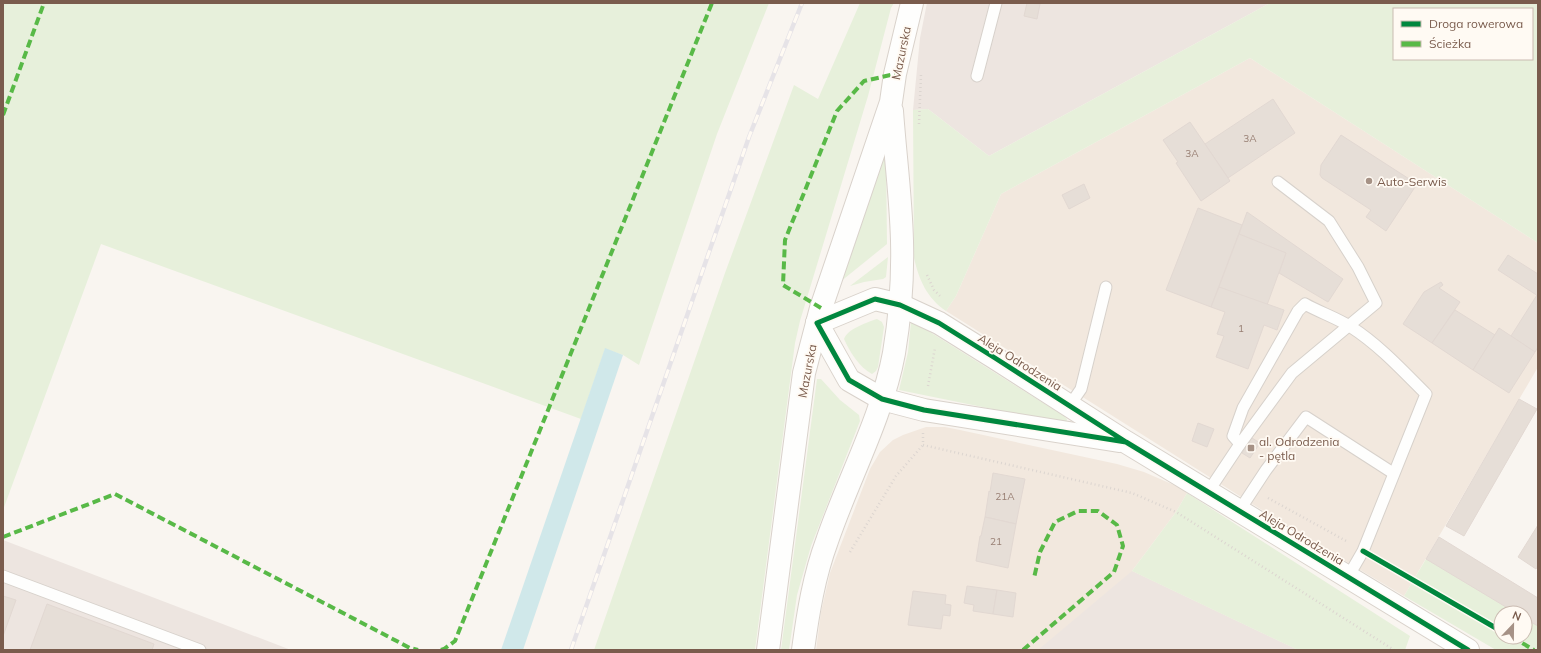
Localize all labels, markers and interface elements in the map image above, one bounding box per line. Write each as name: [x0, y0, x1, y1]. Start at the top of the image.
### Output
legend: [1393, 8, 1533, 60]
text: Droga rowerowa: [1429, 16, 1523, 31]
street label: Mazurska: [888, 25, 914, 81]
text: Ścieżka: [1429, 36, 1471, 51]
house number: 3A: [1243, 132, 1257, 145]
house number: 3A: [1185, 147, 1199, 160]
place label: Auto-Serwis: [1377, 174, 1447, 189]
marker: Auto-Serwis: [1364, 176, 1374, 186]
house number: 1: [1238, 322, 1244, 335]
street label: Aleja Odrodzenia: [975, 330, 1065, 394]
street label: Mazurska: [794, 343, 820, 399]
place label: al. Odrodzenia - pętla: [1259, 434, 1339, 463]
marker: al. Odrodzenia - pętla: [1246, 443, 1256, 453]
house number: 21A: [995, 490, 1015, 503]
street label: Aleja Odrodzenia: [1257, 506, 1347, 568]
house number: 21: [990, 535, 1002, 548]
north arrow: [1493, 605, 1533, 645]
text: N: [1510, 608, 1523, 624]

